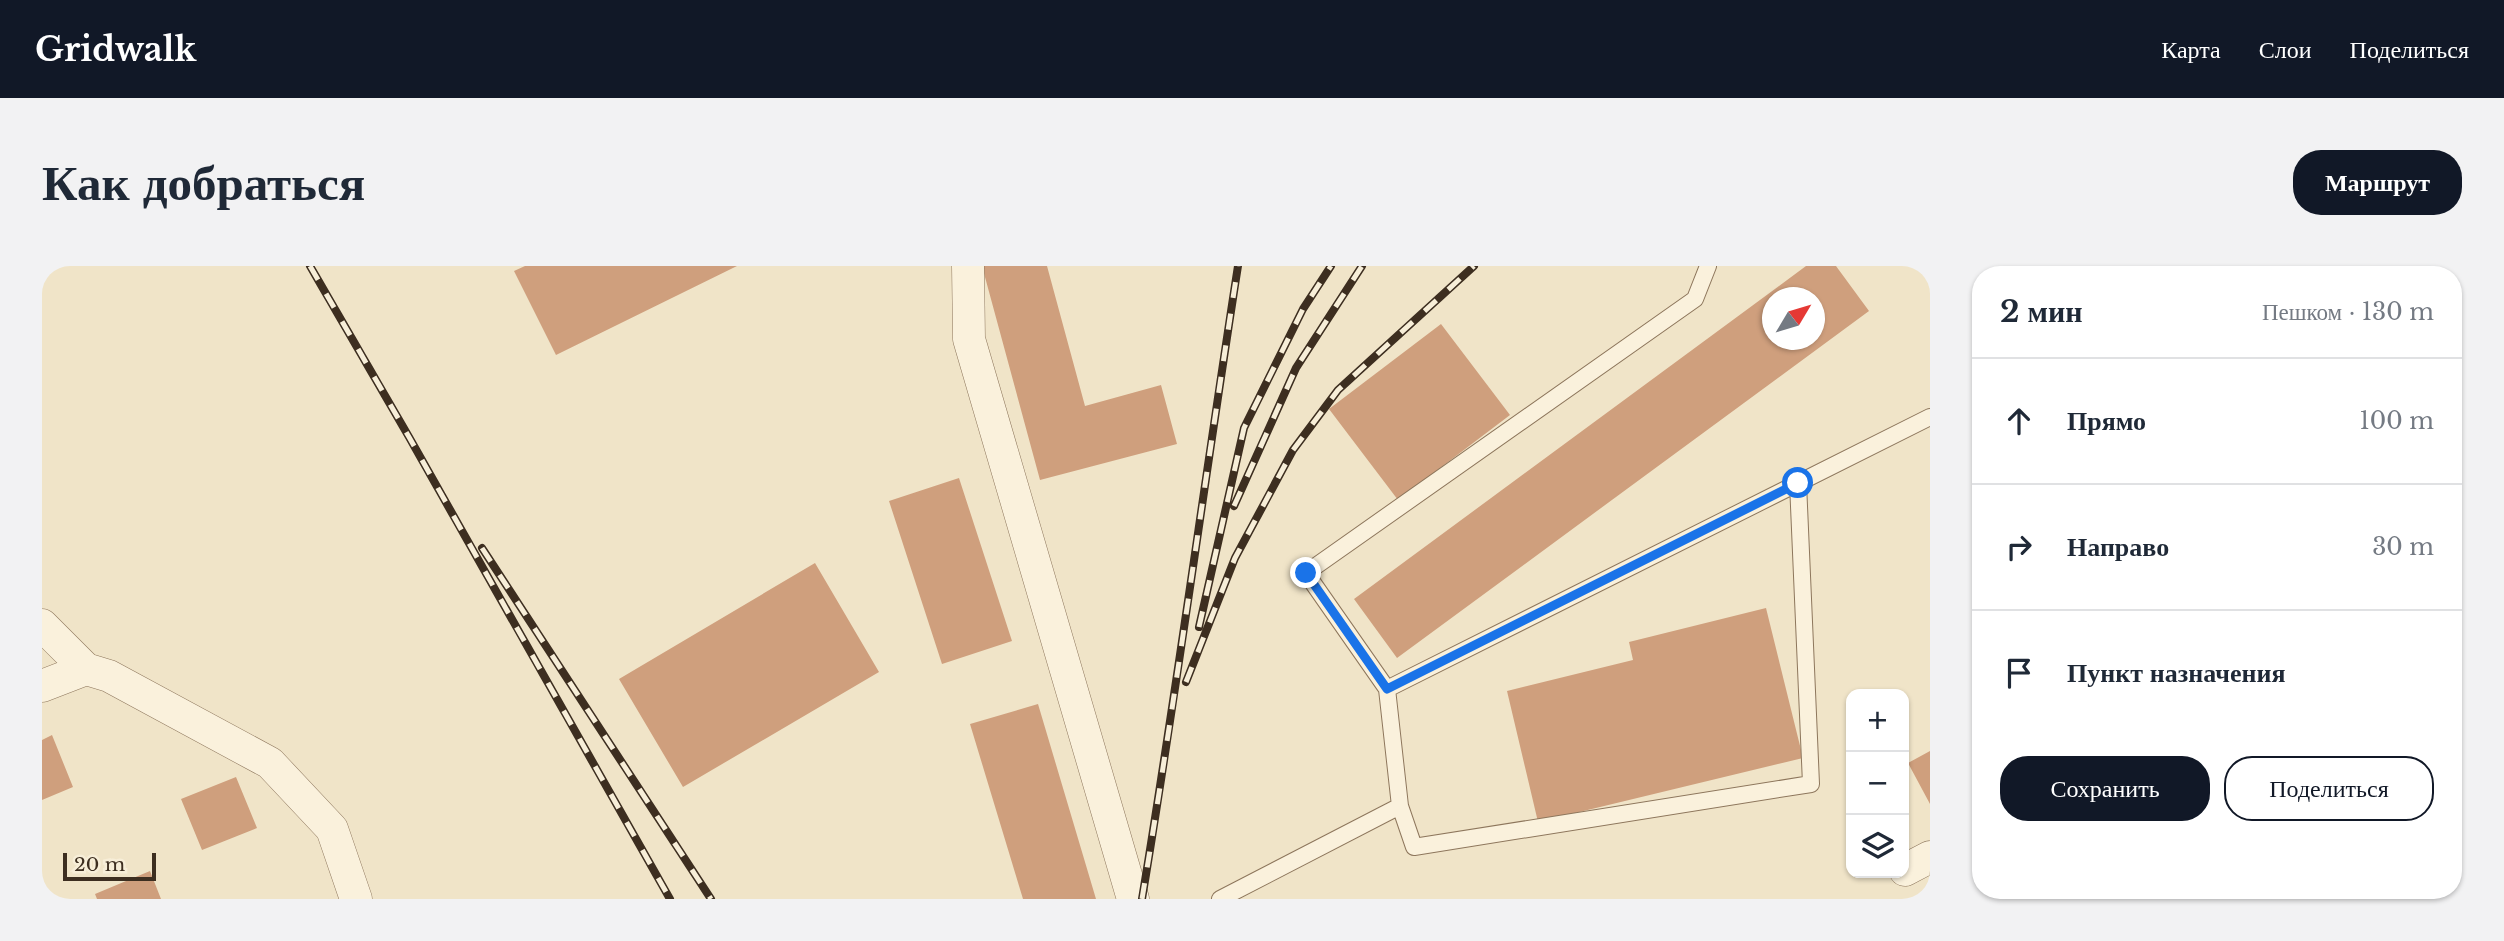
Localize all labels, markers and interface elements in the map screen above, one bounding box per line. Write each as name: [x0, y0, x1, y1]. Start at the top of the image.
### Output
text: Gridwalk: [35, 29, 196, 70]
text: Карта: [2161, 35, 2221, 64]
text: Слои: [2259, 35, 2312, 64]
text: Поделиться: [2350, 35, 2469, 64]
button: Маршрут: [2293, 150, 2462, 215]
text: Как добраться: [42, 152, 365, 213]
north arrow: [1762, 287, 1825, 350]
text: 2 мин: [2000, 293, 2083, 330]
text: Пешком · 130 m: [2262, 298, 2434, 326]
icon: ahead: [2000, 402, 2038, 440]
text: Прямо: [2067, 405, 2146, 437]
text: 100 m: [2360, 407, 2434, 435]
route start: [1782, 467, 1813, 498]
icon: right: [2000, 528, 2038, 566]
text: Направо: [2067, 531, 2169, 563]
text: 30 m: [2372, 533, 2434, 561]
route end: [1290, 557, 1321, 588]
icon: arrive: [2000, 654, 2038, 692]
text: Пункт назначения: [2067, 657, 2285, 689]
map controls: [1846, 689, 1909, 878]
button: +: [1846, 689, 1909, 752]
button: −: [1846, 752, 1909, 815]
button: Сохранить: [2000, 756, 2210, 821]
button: Поделиться: [2224, 756, 2434, 821]
button: layers: [1846, 815, 1909, 878]
scale bar: [63, 850, 156, 882]
text: 20 m: [74, 853, 125, 876]

